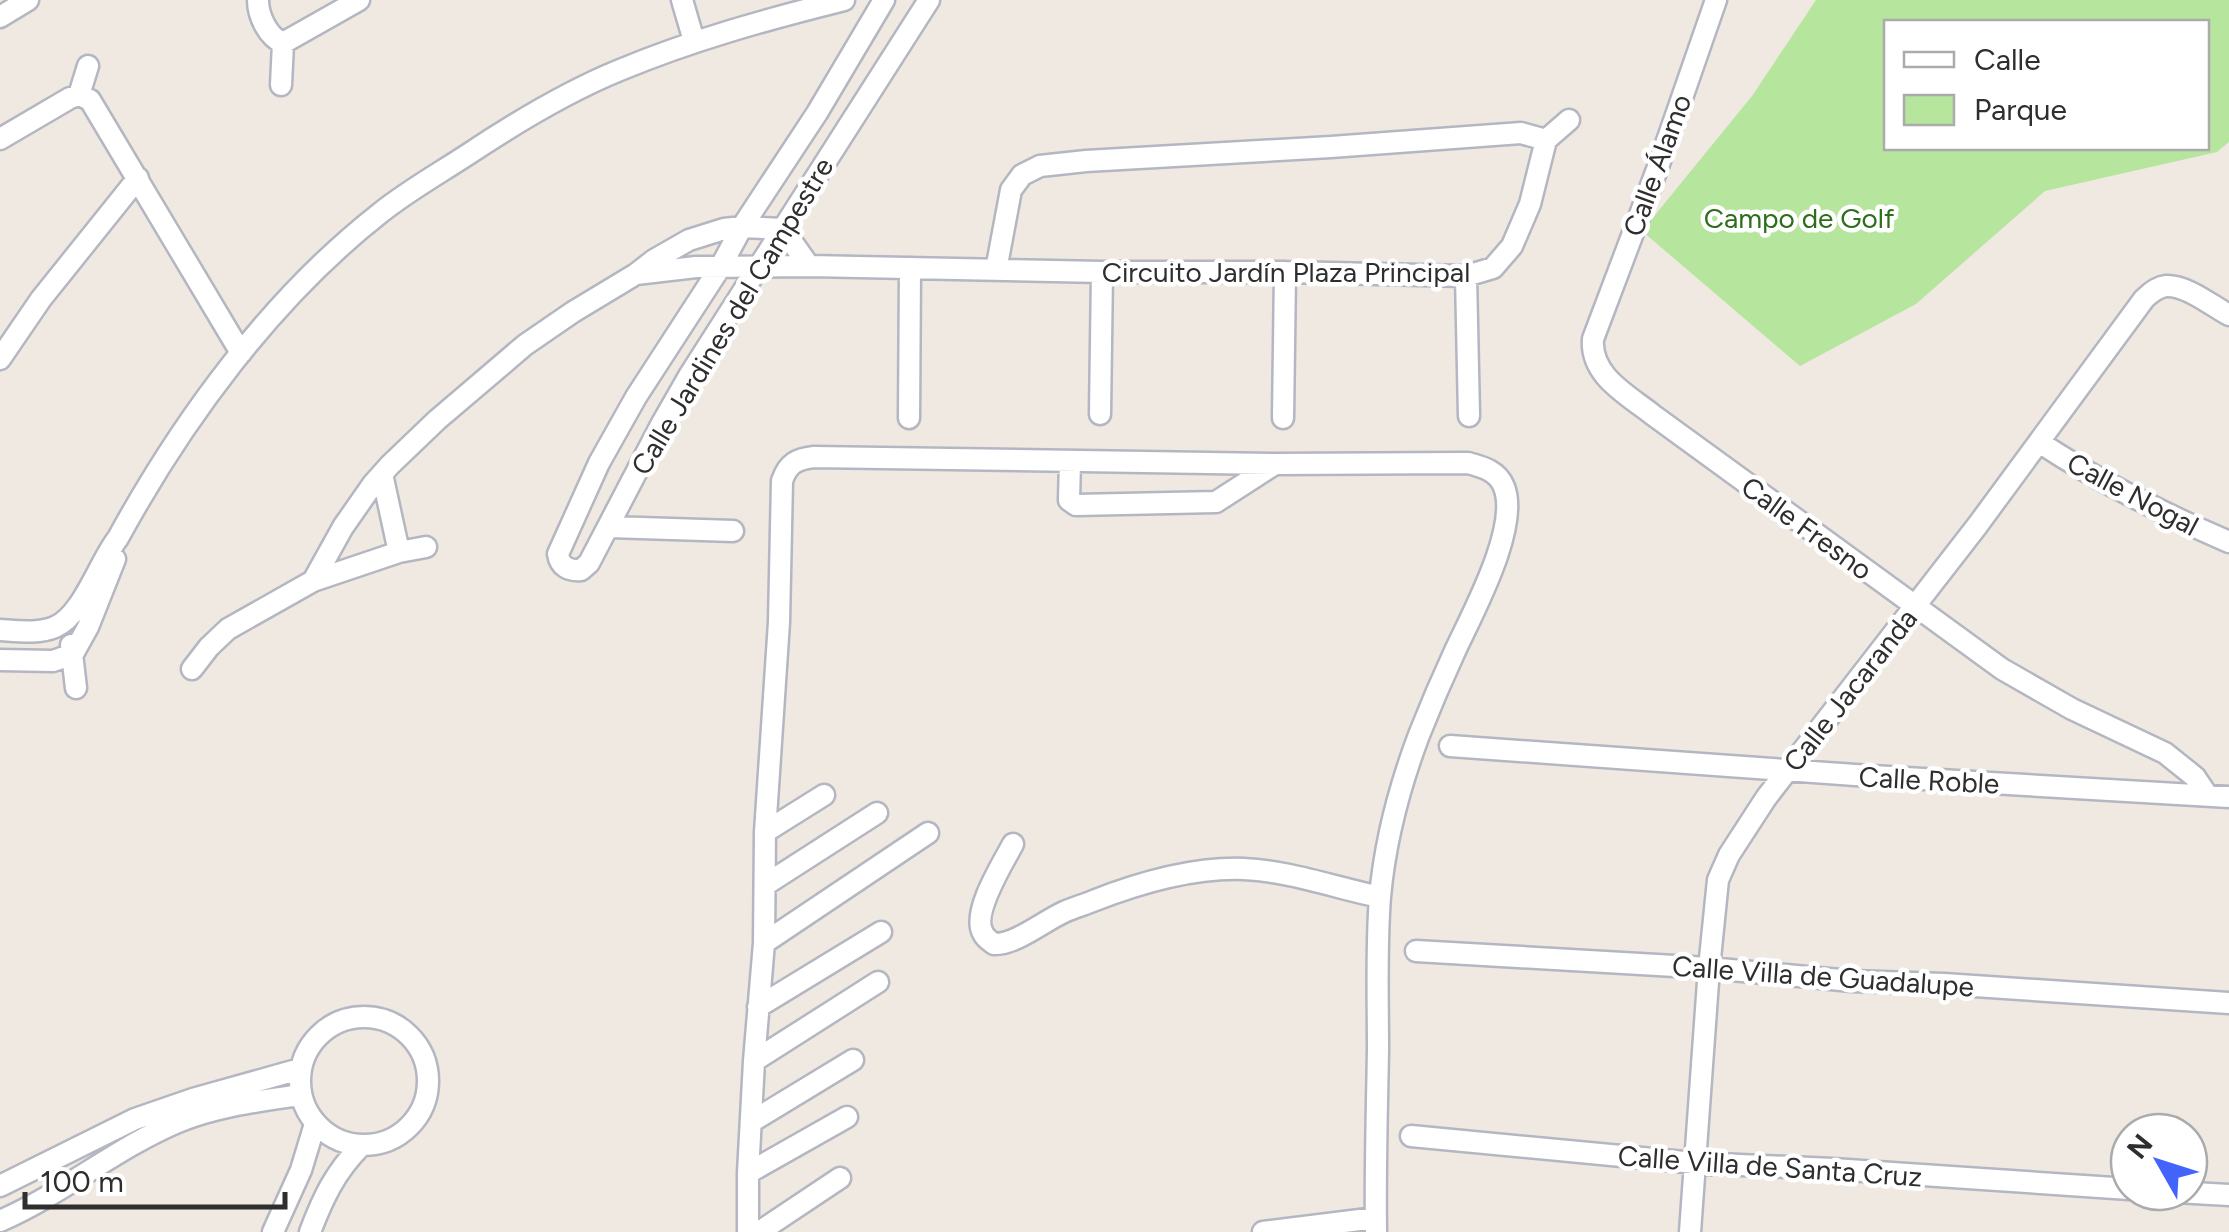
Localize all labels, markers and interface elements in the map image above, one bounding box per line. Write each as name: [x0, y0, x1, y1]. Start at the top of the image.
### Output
legend: [1884, 20, 2209, 150]
text: Calle: [1974, 41, 2041, 78]
street label: Calle Álamo: [1616, 89, 1698, 241]
text: Parque: [1974, 91, 2067, 128]
street label: Calle Jardines del Campestre: [624, 151, 840, 481]
park label: Campo de Golf: [1704, 201, 1895, 235]
street label: Circuito Jardín Plaza Principal: [1102, 255, 1470, 289]
street label: Calle Nogal: [2062, 445, 2204, 543]
street label: Calle Fresno: [1735, 469, 1879, 587]
street label: Calle Jacaranda: [1776, 602, 1924, 778]
street label: Calle Roble: [1858, 759, 2000, 801]
street label: Calle Villa de Guadalupe: [1671, 948, 1975, 1004]
north arrow: [2109, 1112, 2209, 1212]
text: N: [2120, 1127, 2160, 1165]
street label: Calle Villa de Santa Cruz: [1617, 1138, 1923, 1194]
scale bar: [25, 1147, 285, 1209]
text: 100 m: [40, 1163, 124, 1200]

